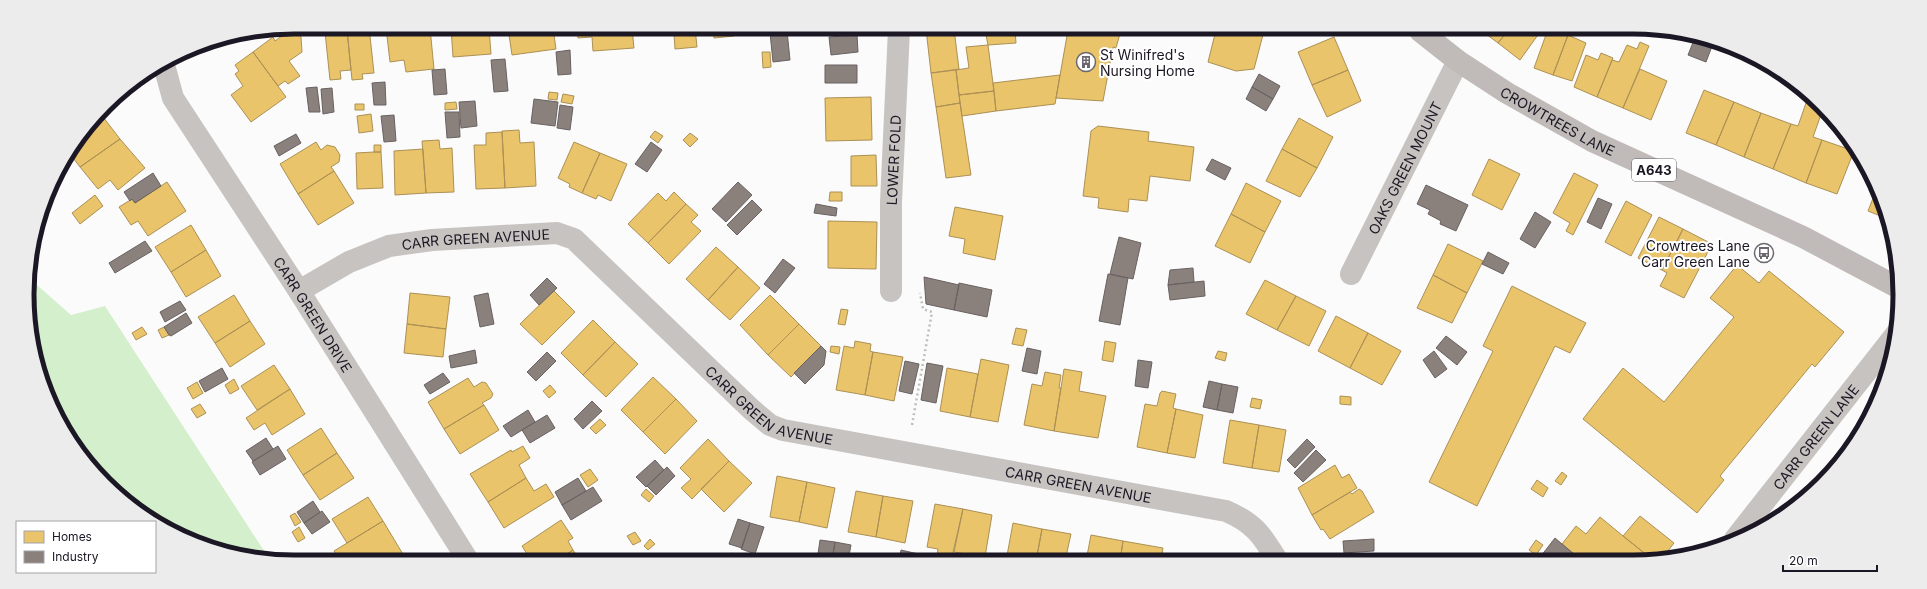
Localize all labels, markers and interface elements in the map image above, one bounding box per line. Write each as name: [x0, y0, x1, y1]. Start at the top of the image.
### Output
place label: St Winifred's Nursing Home: [1100, 46, 1195, 79]
building icon: St Winifred's Nursing Home: [1075, 51, 1097, 73]
street label: CROWTREES LANE: [1497, 83, 1618, 159]
street label: OAKS GREEN MOUNT: [1364, 98, 1445, 237]
street label: LOWER FOLD: [882, 114, 904, 206]
road number: A643: [1632, 159, 1676, 181]
street label: CARR GREEN AVENUE: [401, 225, 550, 253]
place label: Crowtrees Lane Carr Green Lane: [1641, 237, 1750, 270]
bus stop icon: Crowtrees Lane Carr Green Lane: [1753, 242, 1775, 264]
street label: CARR GREEN DRIVE: [270, 253, 356, 375]
street label: CARR GREEN AVENUE: [702, 362, 834, 447]
street label: CARR GREEN LANE: [1769, 381, 1862, 493]
street label: CARR GREEN AVENUE: [1004, 462, 1153, 506]
legend: [16, 521, 156, 573]
text: Homes: [52, 529, 92, 544]
scale bar: [1783, 547, 1877, 573]
text: Industry: [52, 549, 99, 564]
text: 20 m: [1789, 553, 1818, 568]

